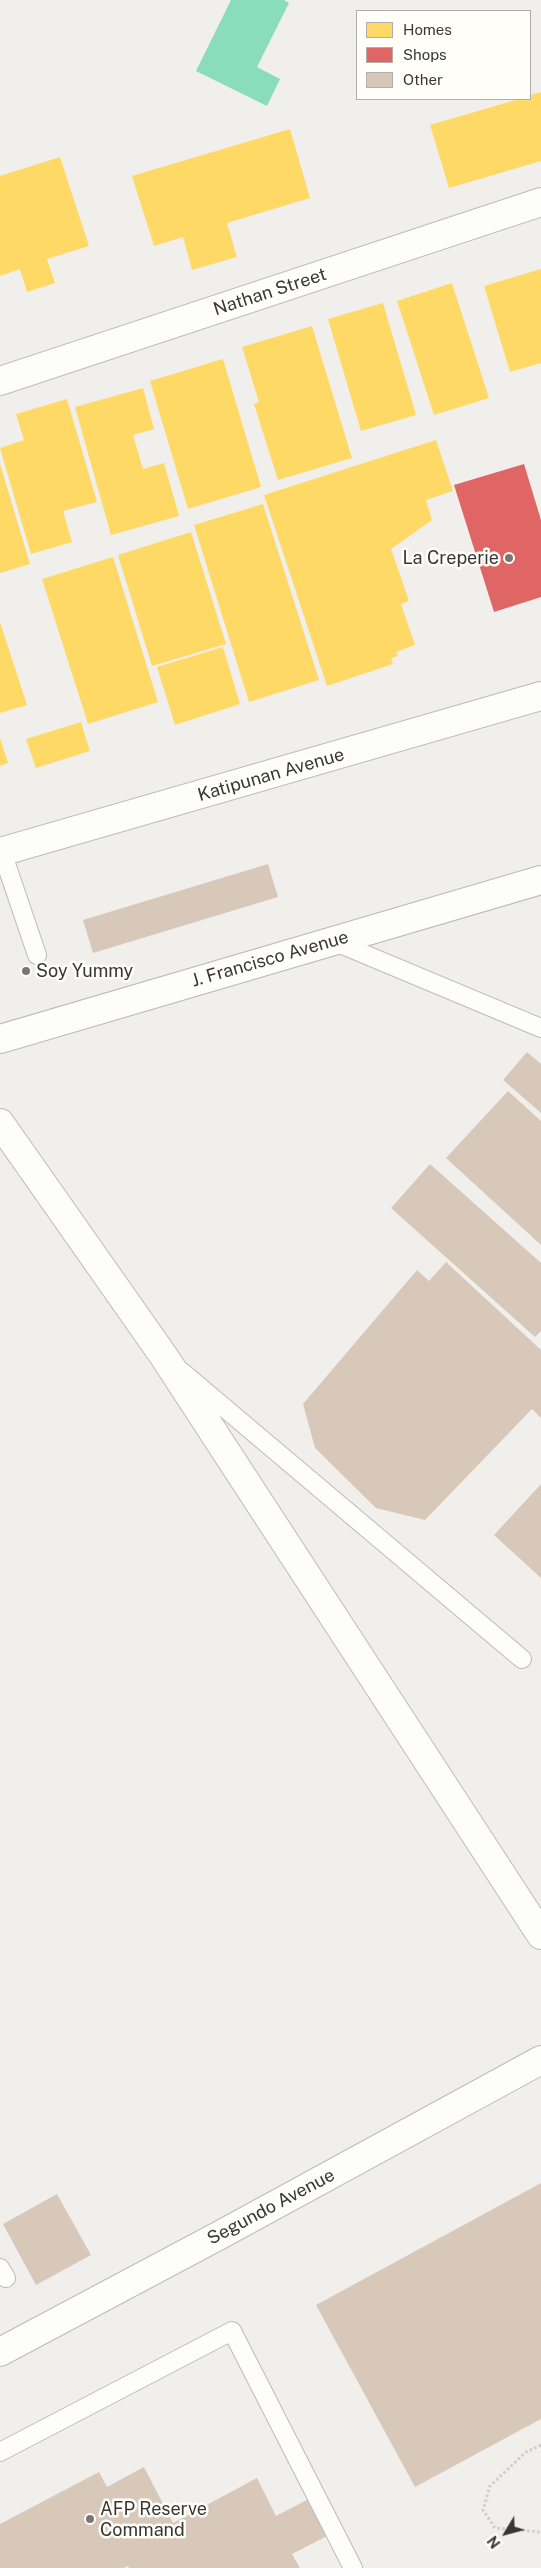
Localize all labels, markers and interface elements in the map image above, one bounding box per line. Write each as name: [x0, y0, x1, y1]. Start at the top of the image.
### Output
legend: [356, 10, 531, 100]
text: Homes: [403, 21, 452, 38]
text: Shops: [403, 46, 447, 63]
text: Other: [403, 71, 443, 88]
street label: Nathan Street: [211, 264, 329, 320]
place label: La Creperie: [402, 547, 499, 569]
marker: La Creperie: [503, 552, 515, 564]
street label: Katipunan Avenue: [195, 744, 347, 806]
street label: J. Francisco Avenue: [189, 926, 351, 992]
place label: Soy Yummy: [36, 960, 133, 982]
marker: Soy Yummy: [20, 965, 32, 977]
street label: Segundo Avenue: [204, 2164, 338, 2250]
place label: AFP Reserve Command: [100, 2498, 207, 2540]
north arrow: [481, 2508, 531, 2558]
marker: AFP Reserve Command: [84, 2513, 96, 2525]
text: N: [484, 2533, 504, 2551]

